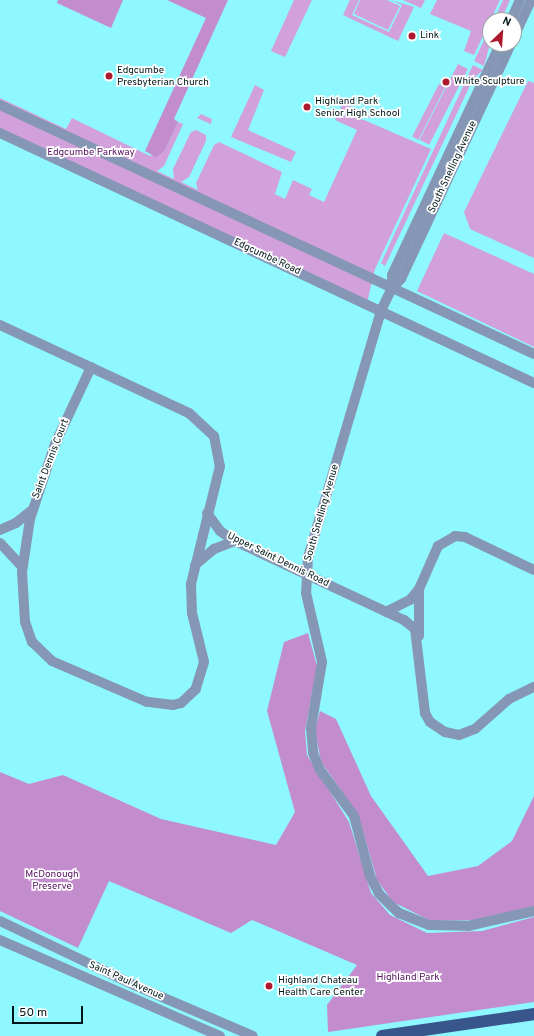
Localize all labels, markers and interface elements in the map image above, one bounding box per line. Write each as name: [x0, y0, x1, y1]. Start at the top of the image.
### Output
north arrow: [482, 12, 522, 52]
text: N: [500, 14, 513, 30]
place label: Link: [420, 30, 439, 42]
marker: Link: [407, 31, 417, 41]
place label: Edgcumbe Presbyterian Church: [117, 64, 209, 88]
marker: Edgcumbe Presbyterian Church: [104, 71, 114, 81]
place label: White Sculpture: [454, 76, 525, 88]
marker: White Sculpture: [441, 77, 451, 87]
place label: Highland Park Senior High School: [315, 95, 400, 118]
marker: Highland Park Senior High School: [302, 102, 312, 112]
street label: South Snelling Avenue: [426, 119, 480, 215]
park label: Edgcumbe Parkway: [47, 147, 135, 159]
street label: Edgcumbe Road: [232, 236, 302, 278]
street label: Saint Dennis Court: [30, 418, 72, 500]
street label: South Snelling Avenue: [302, 463, 342, 563]
street label: Upper Saint Dennis Road: [225, 530, 331, 590]
park label: McDonough Preserve: [25, 868, 79, 892]
street label: Saint Paul Avenue: [87, 959, 165, 1003]
park label: Highland Park: [376, 972, 440, 984]
place label: Highland Chateau Health Care Center: [278, 974, 364, 998]
marker: Highland Chateau Health Care Center: [263, 980, 275, 992]
scale bar: [14, 998, 85, 1024]
text: 50 m: [19, 1005, 47, 1021]

